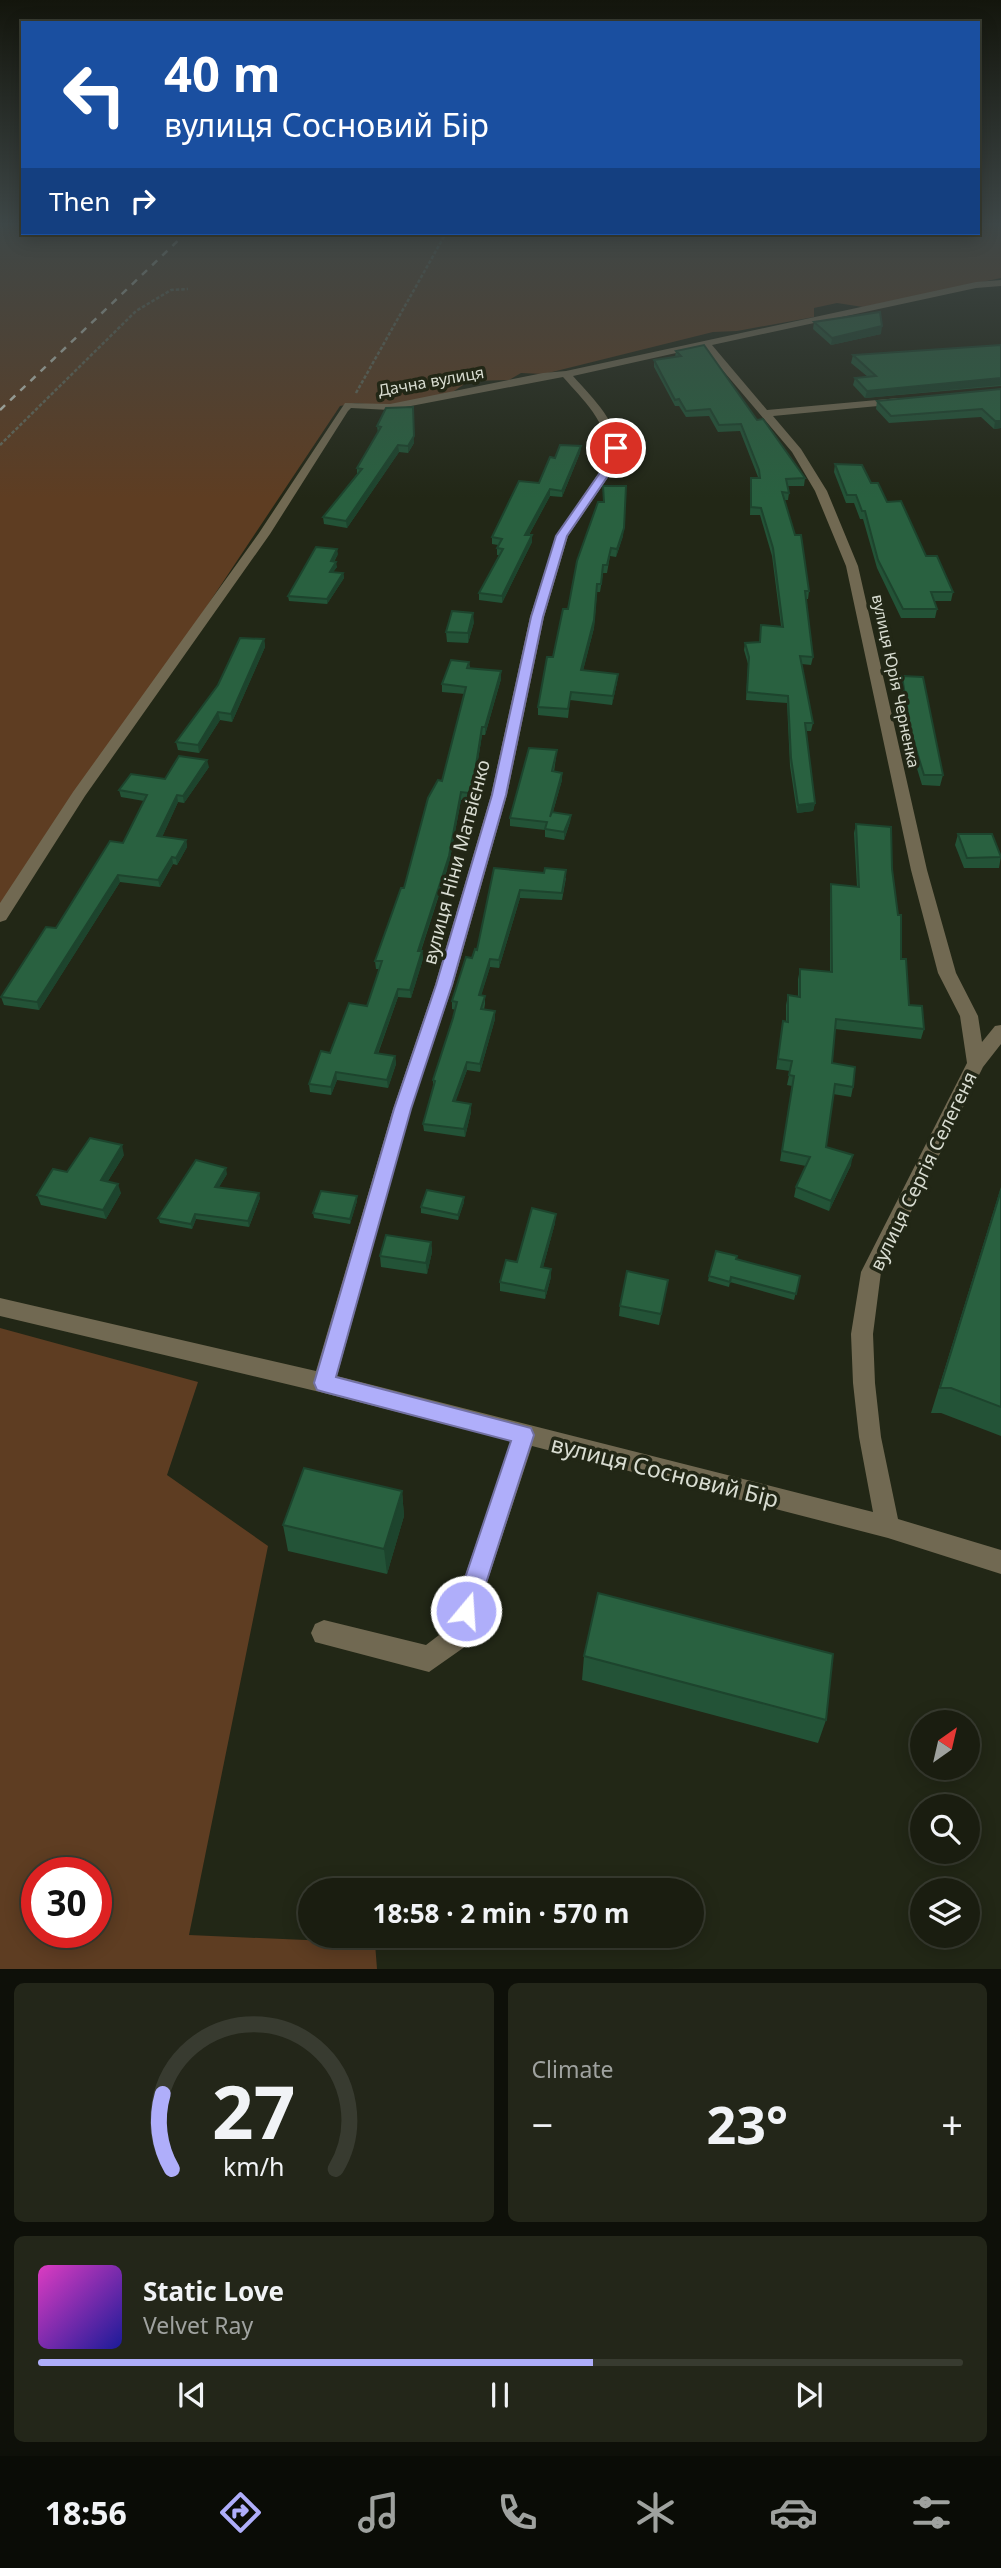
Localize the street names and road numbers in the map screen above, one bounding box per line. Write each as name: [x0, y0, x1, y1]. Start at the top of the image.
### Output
street label: Дачна вулиця: [376, 361, 486, 401]
street label: вулиця Юрія Черненка: [867, 592, 925, 770]
street label: вулиця Ніни Матвієнко: [416, 757, 496, 967]
street label: вулиця Сергія Селегеня: [863, 1067, 983, 1275]
street label: вулиця Сосновий Бір: [548, 1427, 782, 1515]

